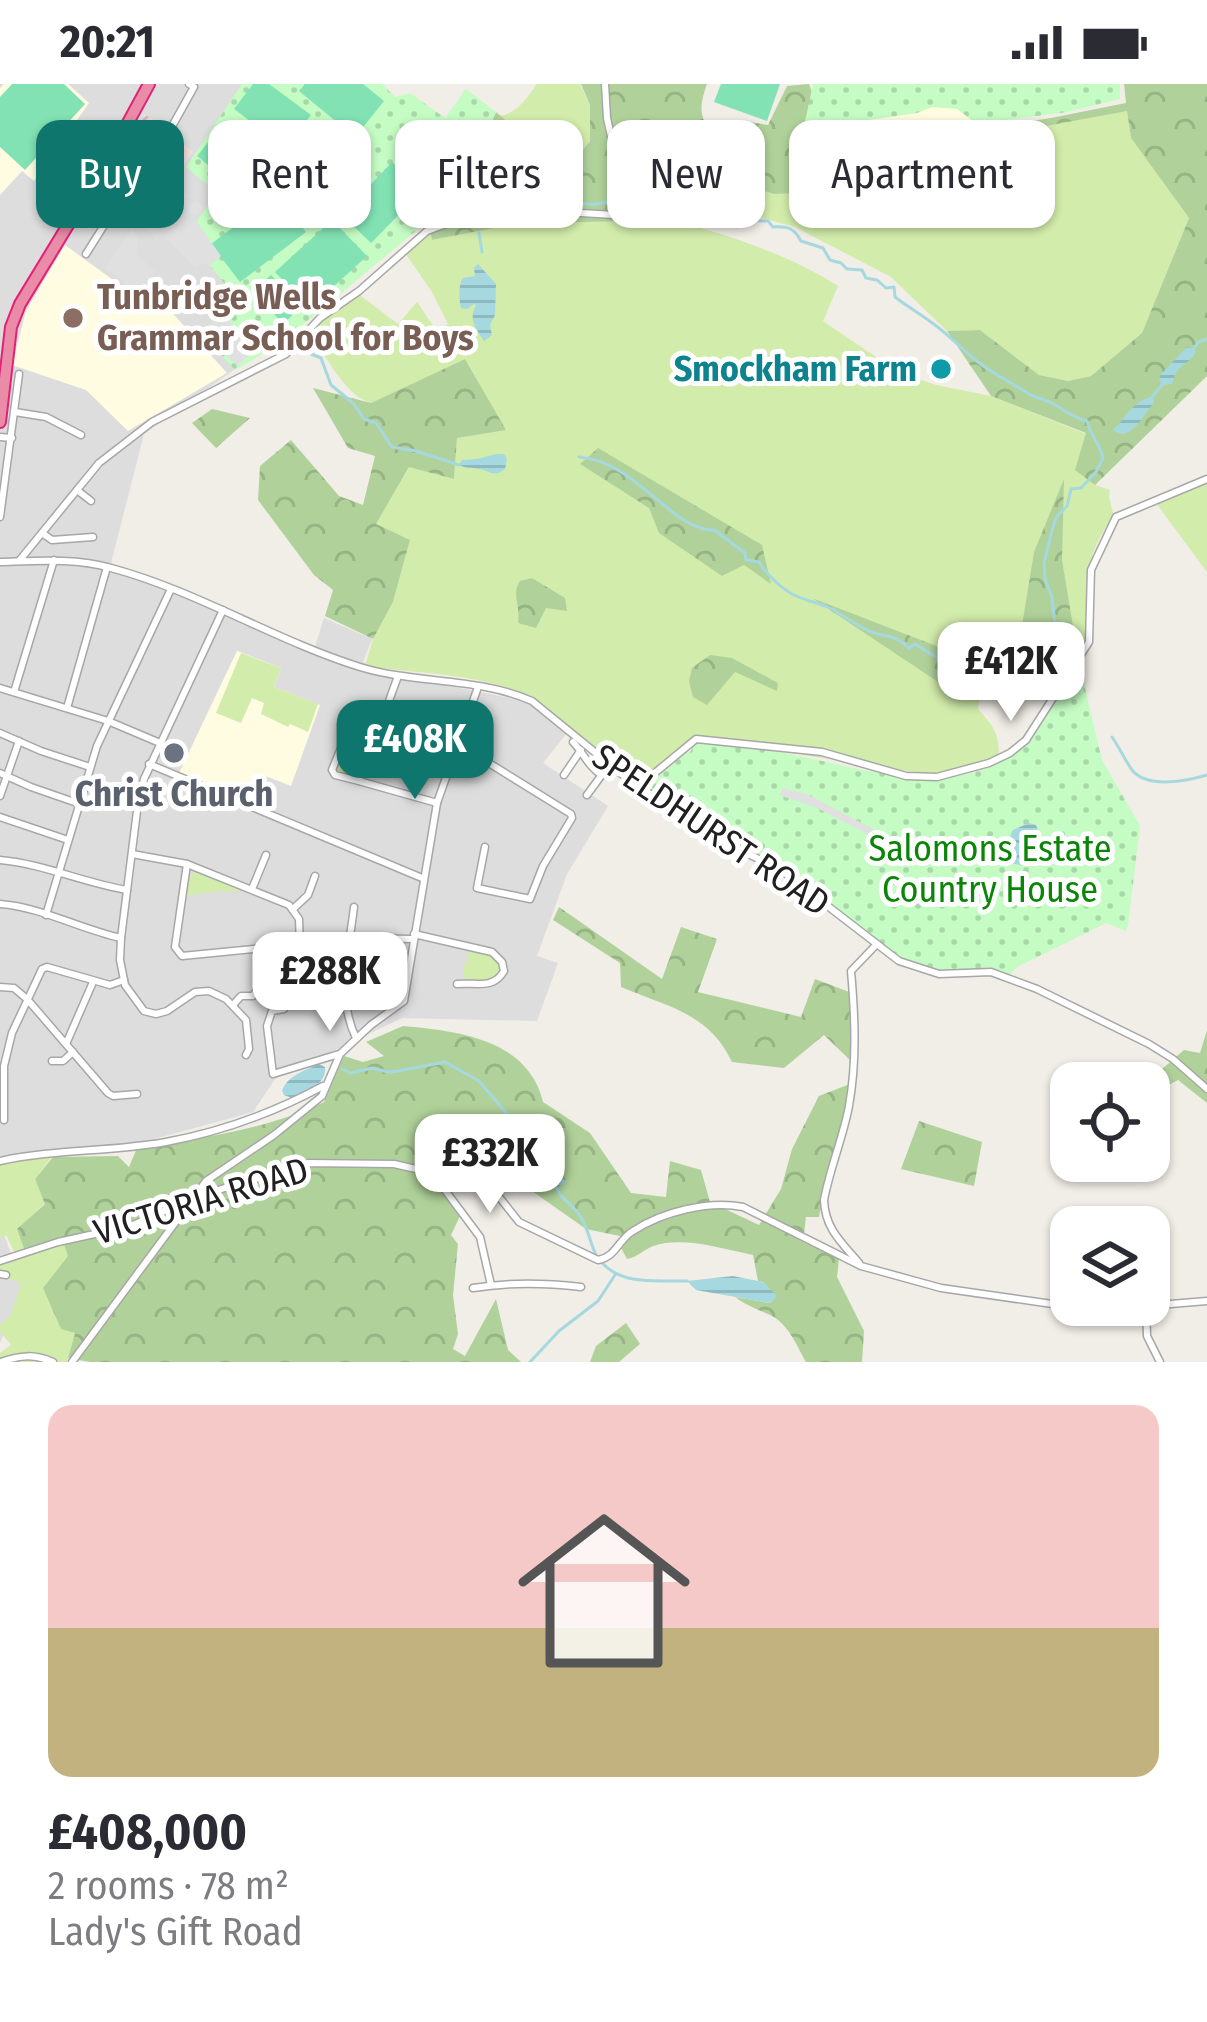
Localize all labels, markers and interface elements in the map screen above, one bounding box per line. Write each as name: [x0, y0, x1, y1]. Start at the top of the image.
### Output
text: 20:21: [60, 15, 155, 69]
chip: Buy: [36, 120, 184, 228]
chip: Rent: [208, 120, 371, 228]
chip: Filters: [395, 120, 583, 228]
chip: New: [607, 120, 765, 228]
chip: Apartment: [789, 120, 1055, 228]
place label: Tunbridge Wells Grammar School for Boys: [97, 275, 474, 360]
marker: Tunbridge Wells Grammar School for Boys: [60, 305, 86, 331]
place label: Smockham Farm: [674, 347, 917, 391]
marker: Smockham Farm: [928, 356, 954, 382]
pin: £412K: [927, 622, 1095, 724]
text: £412K: [965, 638, 1057, 684]
pin: £408K: [331, 700, 499, 802]
text: £408K: [364, 716, 466, 762]
street label: SPELDHURST ROAD: [584, 734, 838, 926]
marker: Christ Church: [161, 740, 187, 766]
place label: Christ Church: [75, 772, 273, 816]
park label: Salomons Estate Country House: [868, 827, 1112, 912]
pin: £288K: [246, 932, 414, 1034]
text: £288K: [279, 948, 381, 994]
map controls: [1050, 1062, 1170, 1326]
button: locate: [1050, 1062, 1170, 1182]
pin: £332K: [406, 1114, 574, 1216]
text: £332K: [442, 1130, 538, 1176]
street label: VICTORIA ROAD: [89, 1148, 313, 1254]
button: layers: [1050, 1206, 1170, 1326]
icon: home: [496, 1483, 712, 1699]
text: £408,000: [48, 1801, 247, 1863]
text: 2 rooms · 78 m²: [48, 1863, 289, 1909]
text: Lady's Gift Road: [48, 1909, 303, 1955]

